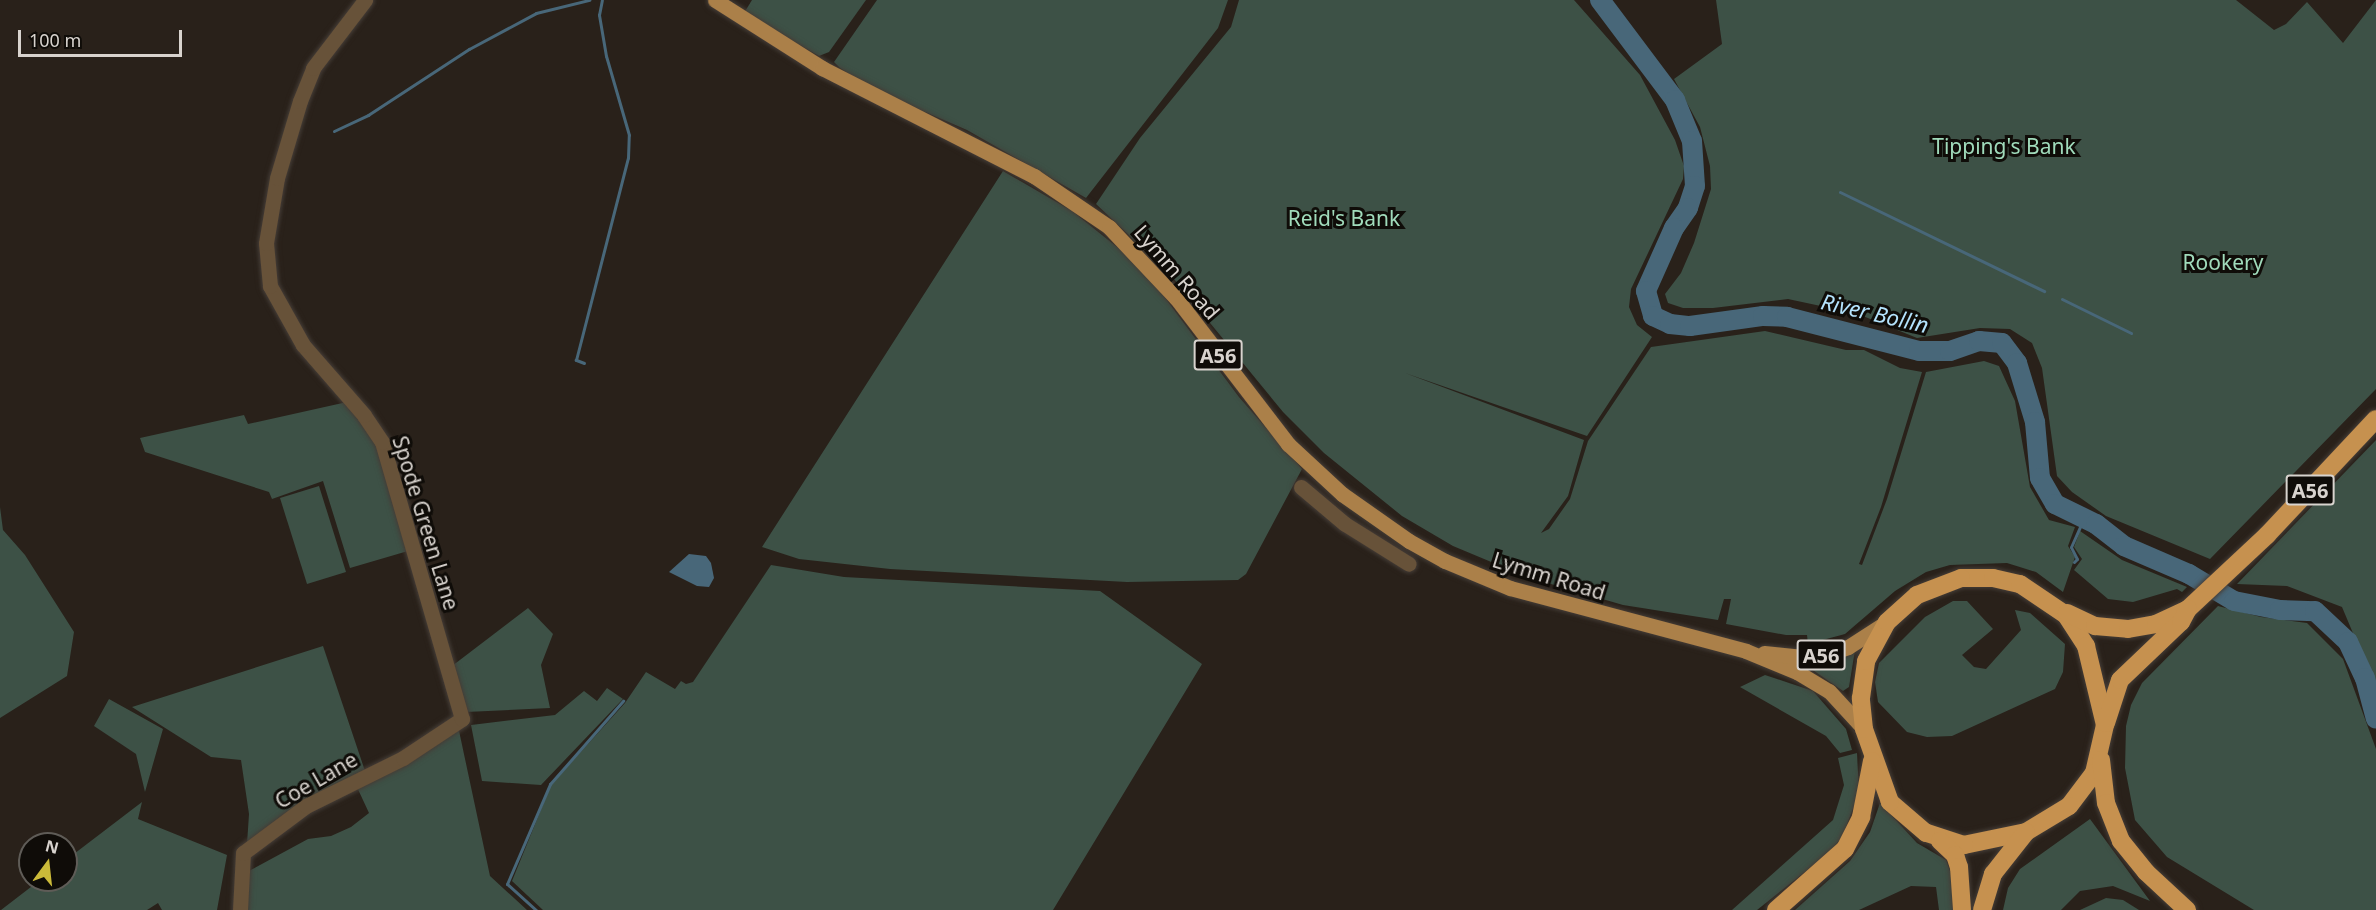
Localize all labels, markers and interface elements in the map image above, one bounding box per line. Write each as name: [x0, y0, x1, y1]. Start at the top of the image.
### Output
scale bar: [21, 18, 184, 56]
text: 100 m: [29, 28, 81, 52]
park label: Tipping's Bank: [1932, 133, 2076, 159]
park label: Reid's Bank: [1288, 205, 1400, 231]
street label: Lymm Road: [1129, 220, 1225, 324]
park label: Rookery: [2183, 249, 2263, 275]
water label: River Bollin: [1819, 288, 1931, 338]
road number: A56: [1192, 338, 1244, 372]
street label: Spode Green Lane: [388, 433, 464, 613]
road number: A56: [2284, 473, 2336, 507]
street label: Lymm Road: [1489, 547, 1609, 605]
road number: A56: [1796, 638, 1846, 672]
street label: Coe Lane: [270, 746, 362, 814]
north arrow: [18, 832, 78, 892]
text: N: [43, 834, 61, 859]

